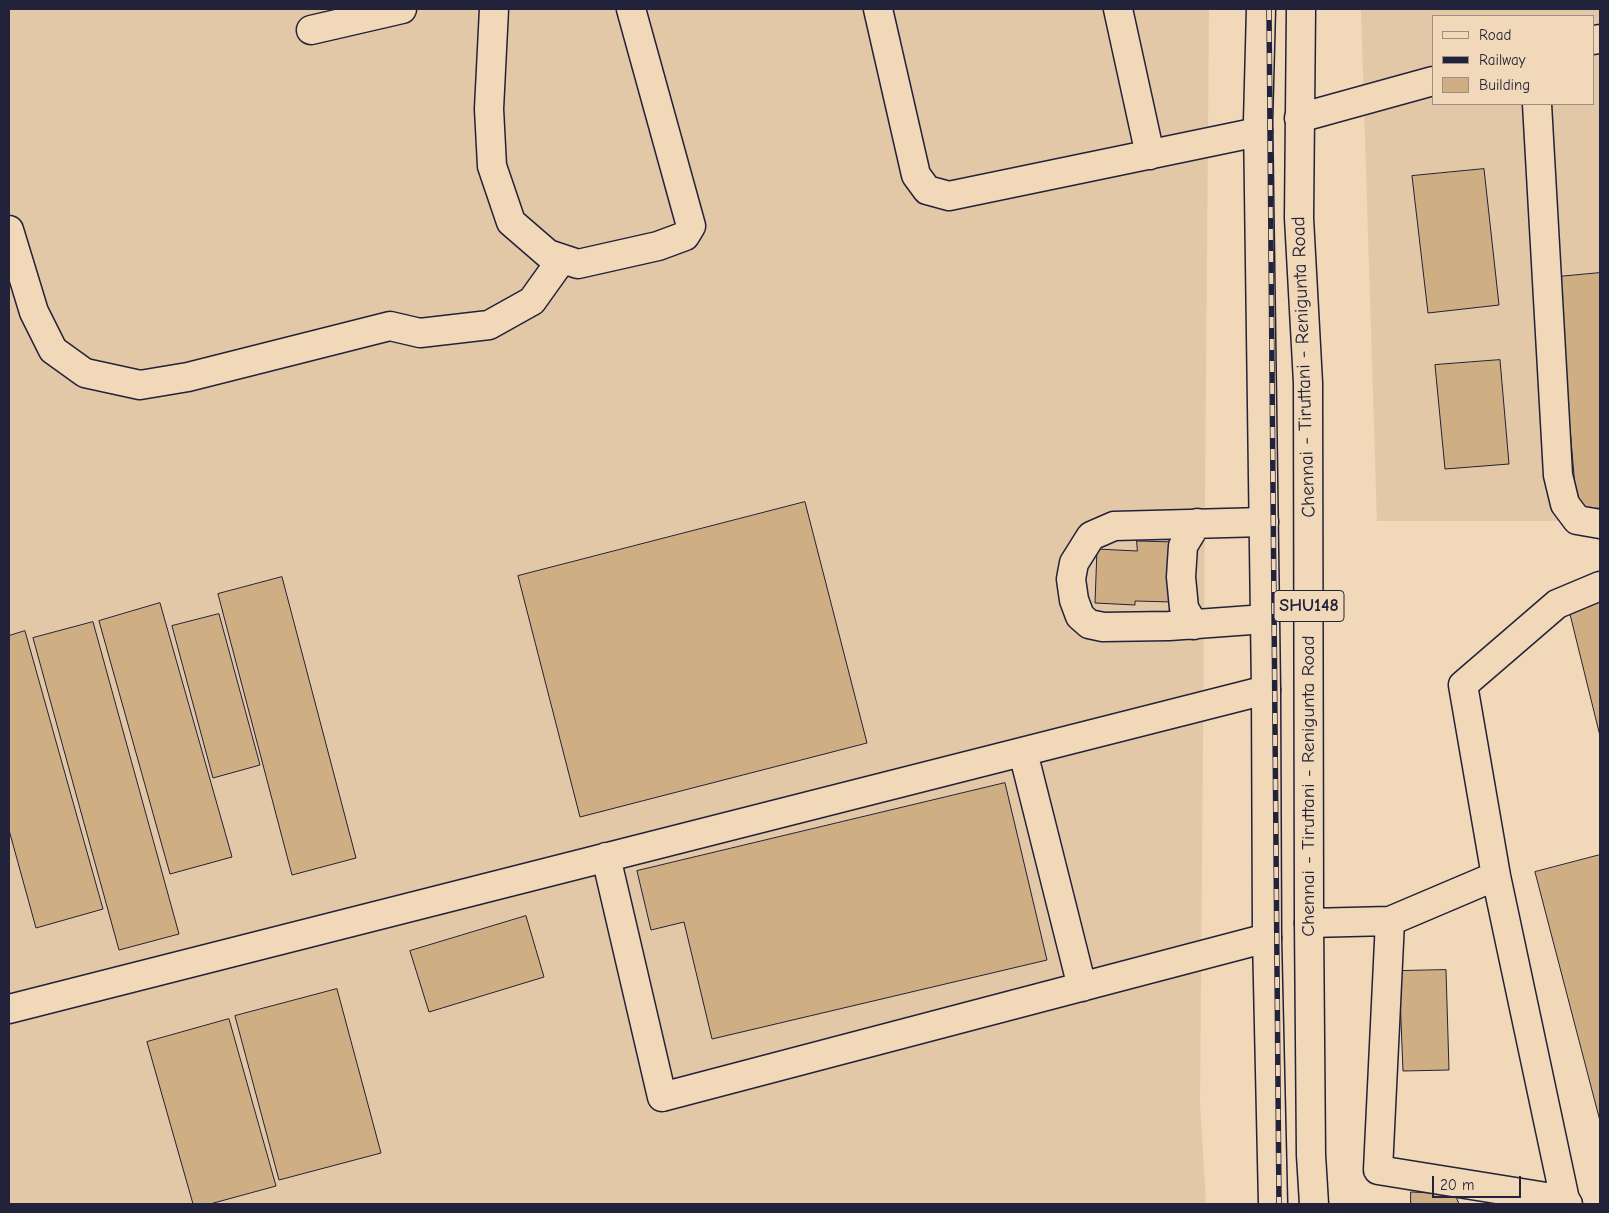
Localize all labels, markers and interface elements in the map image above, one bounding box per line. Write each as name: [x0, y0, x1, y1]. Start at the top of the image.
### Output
legend: [1432, 15, 1594, 105]
text: Road: [1479, 26, 1511, 44]
text: Railway: [1479, 51, 1525, 69]
text: Building: [1479, 76, 1530, 94]
street label: Chennai - Tiruttani - Renigunta Road: [1287, 216, 1321, 518]
road number: SHU148: [1274, 590, 1344, 622]
street label: Chennai - Tiruttani - Renigunta Road: [1298, 635, 1320, 937]
scale bar: [1434, 1166, 1523, 1198]
text: 20 m: [1440, 1176, 1474, 1194]

